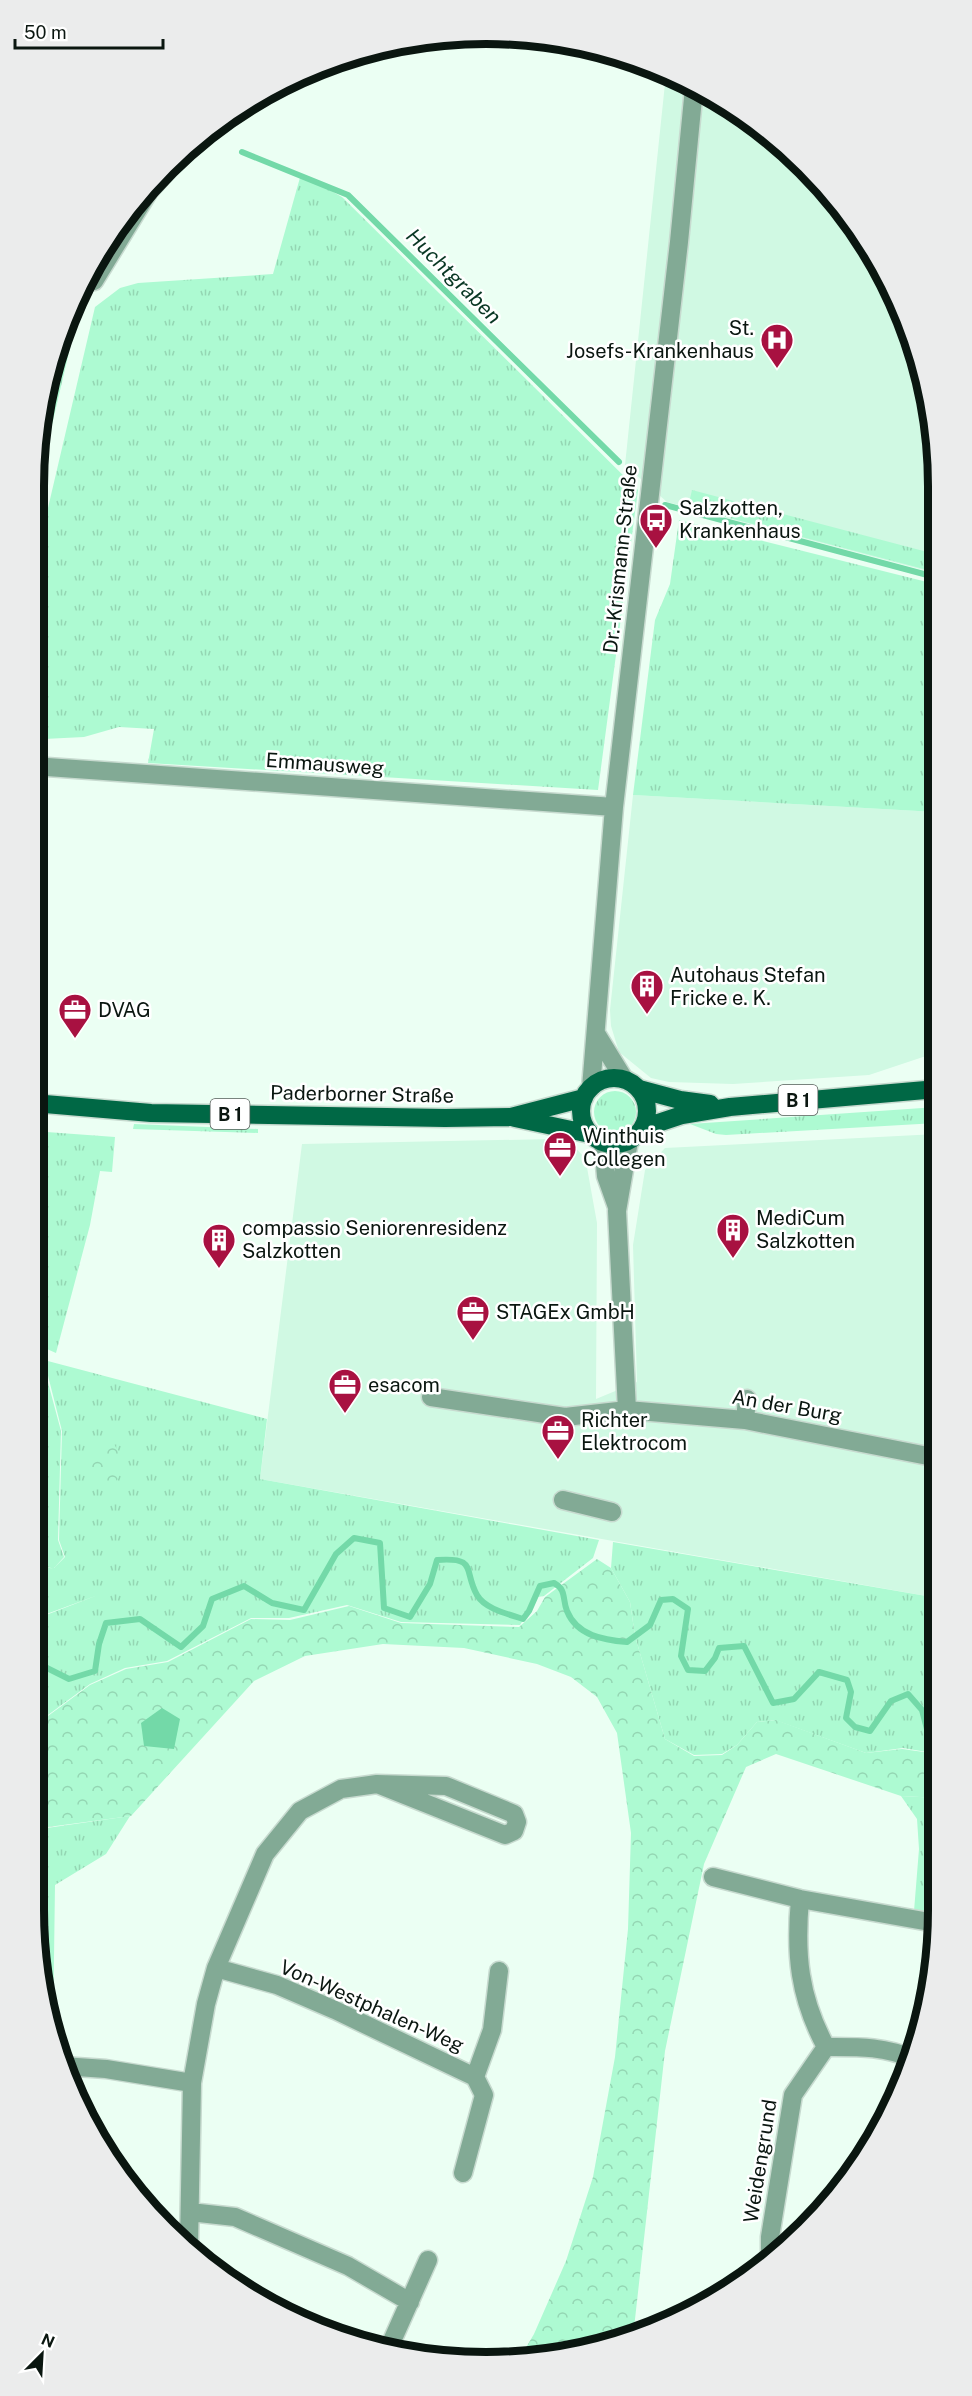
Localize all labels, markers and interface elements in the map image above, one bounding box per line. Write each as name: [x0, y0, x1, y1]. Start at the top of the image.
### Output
scale bar: [15, 12, 164, 50]
text: 50 m: [24, 22, 67, 43]
water label: Huchtgraben: [401, 223, 507, 329]
place label: St. Josefs-Krankenhaus: [566, 316, 754, 363]
hospital icon: St. Josefs-Krankenhaus: [759, 322, 795, 369]
street label: Dr.-Krismann-Straße: [598, 463, 642, 655]
place label: Salzkotten, Krankenhaus: [679, 496, 801, 543]
bus stop icon: Salzkotten, Krankenhaus: [638, 502, 674, 549]
street label: Emmausweg: [265, 748, 385, 780]
place label: Autohaus Stefan Fricke e. K.: [670, 963, 826, 1010]
building icon: Autohaus Stefan Fricke e. K.: [629, 968, 665, 1015]
office icon: DVAG: [57, 992, 93, 1039]
place label: DVAG: [98, 998, 151, 1022]
street label: Paderborner Straße: [270, 1080, 454, 1108]
road number: B 1: [778, 1085, 818, 1115]
road number: B 1: [210, 1099, 250, 1129]
place label: Winthuis Collegen: [583, 1124, 666, 1171]
office icon: Winthuis Collegen: [542, 1130, 578, 1177]
place label: MediCum Salzkotten: [756, 1206, 855, 1253]
building icon: MediCum Salzkotten: [715, 1212, 751, 1259]
place label: compassio Seniorenresidenz Salzkotten: [242, 1216, 507, 1263]
building icon: compassio Seniorenresidenz Salzkotten: [201, 1222, 237, 1269]
office icon: STAGEx GmbH: [455, 1294, 491, 1341]
place label: STAGEx GmbH: [496, 1300, 635, 1324]
office icon: esacom: [327, 1367, 363, 1414]
place label: esacom: [368, 1373, 440, 1397]
street label: An der Burg: [730, 1385, 844, 1427]
place label: Richter Elektrocom: [581, 1408, 687, 1455]
office icon: Richter Elektrocom: [540, 1413, 576, 1460]
street label: Von-Westphalen-Weg: [276, 1955, 468, 2057]
street label: Weidengrund: [738, 2098, 782, 2224]
north arrow: [12, 2324, 72, 2384]
text: N: [38, 2330, 57, 2352]

